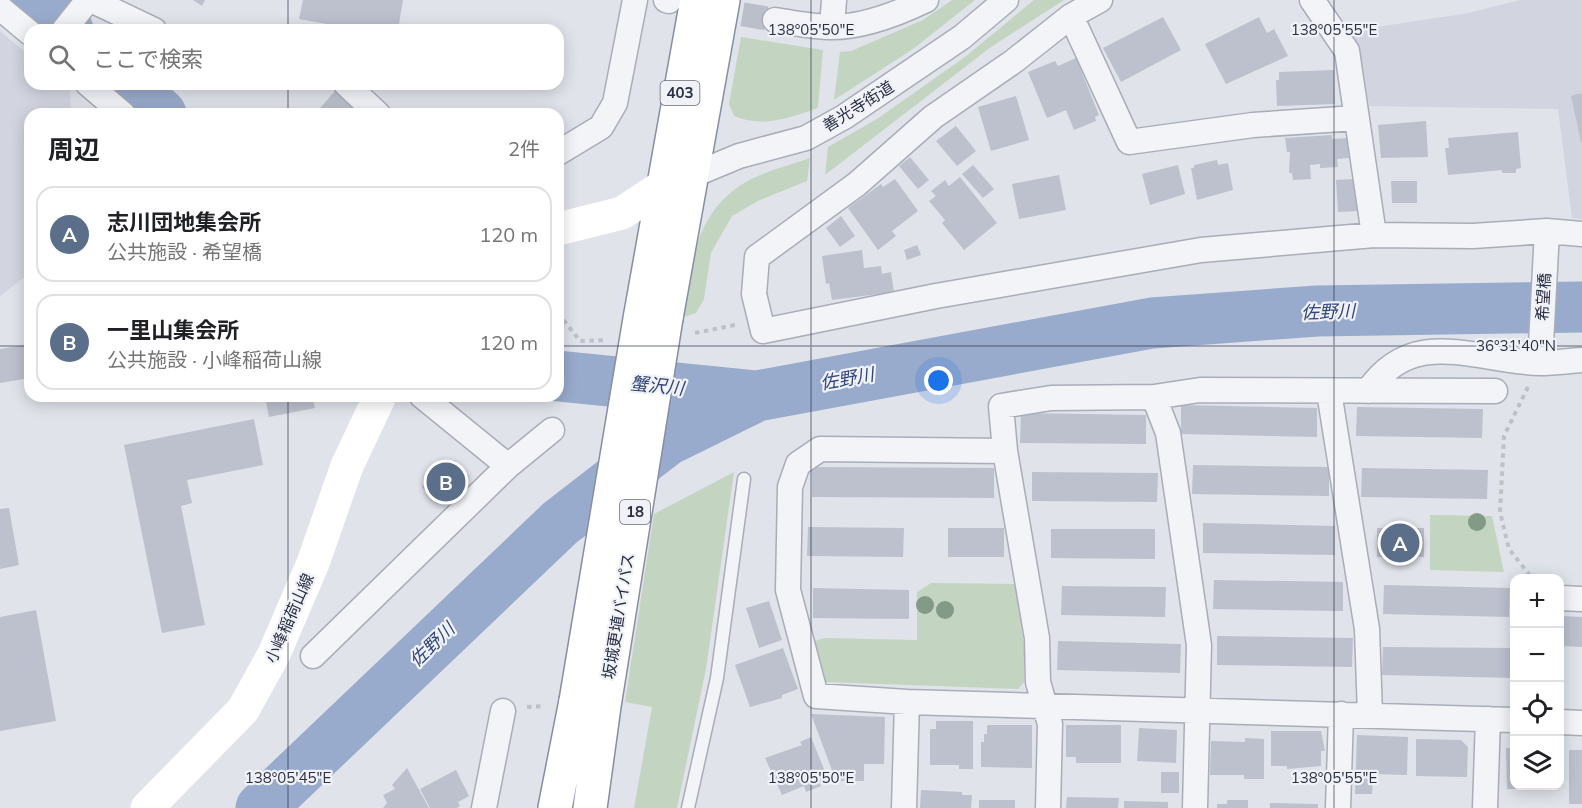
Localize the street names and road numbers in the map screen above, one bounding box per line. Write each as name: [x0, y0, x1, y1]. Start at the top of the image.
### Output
street label: 善光寺街道: [819, 76, 897, 136]
road number: 403: [660, 81, 700, 105]
street label: 希望橋: [1532, 273, 1554, 321]
road number: 18: [620, 500, 650, 524]
street label: 坂城更埴バイパス: [598, 551, 638, 681]
street label: 小峰稲荷山線: [260, 570, 318, 666]

